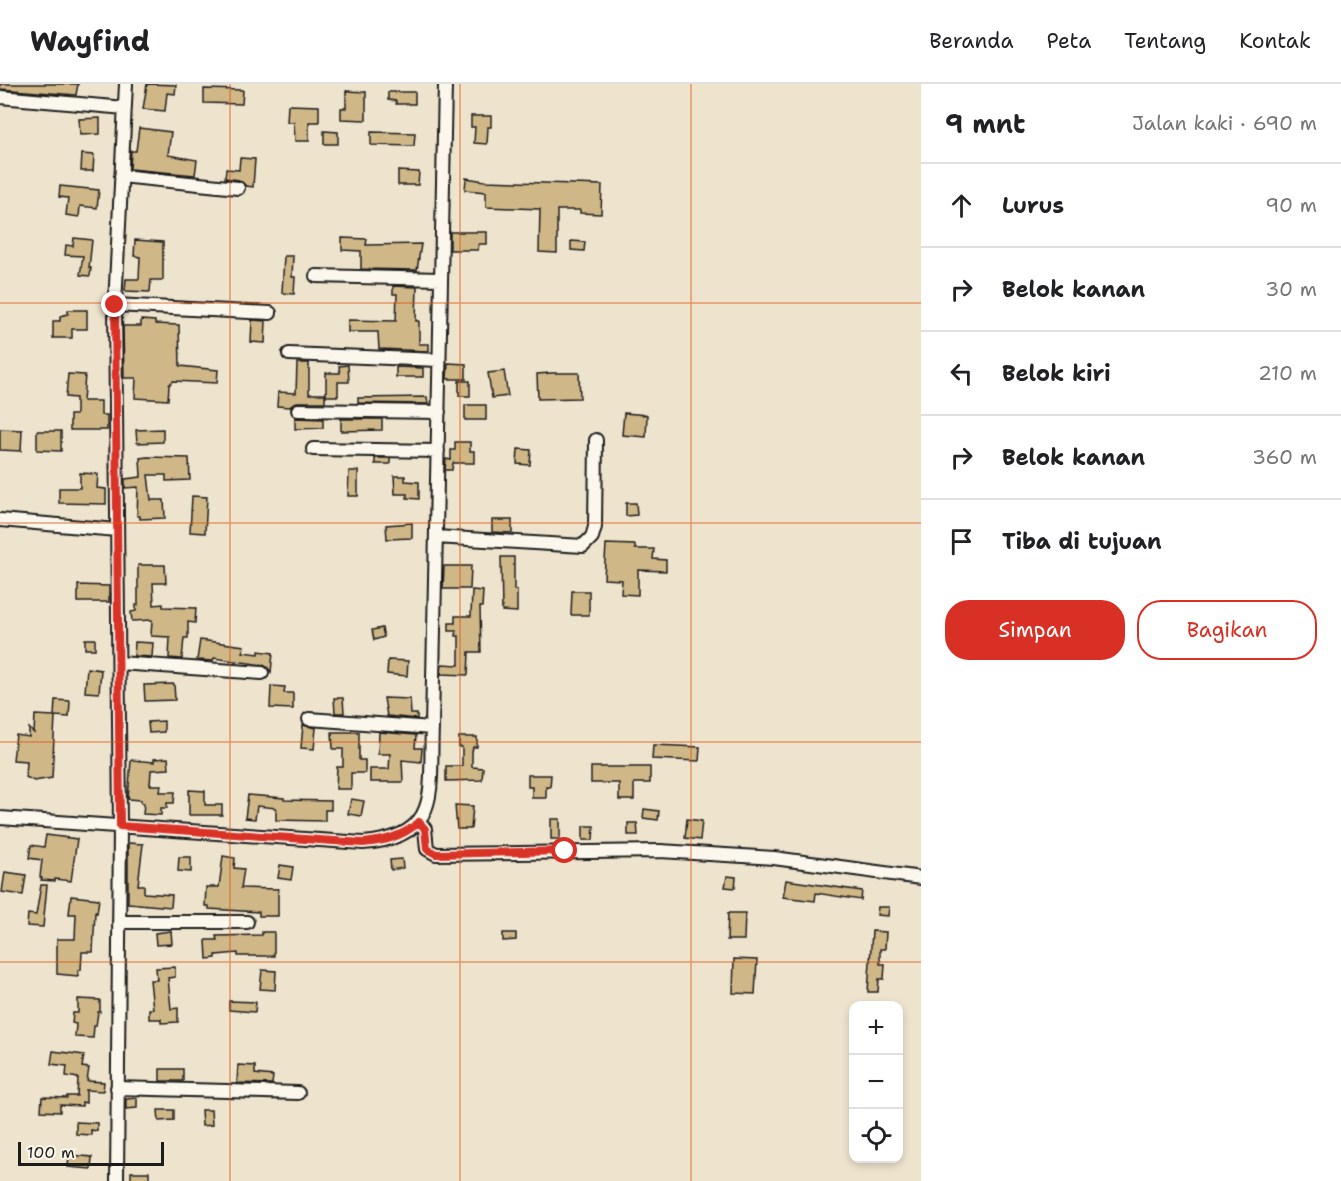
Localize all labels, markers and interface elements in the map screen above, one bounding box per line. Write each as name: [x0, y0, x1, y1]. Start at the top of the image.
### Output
text: Wayfind: [30, 22, 150, 60]
text: Beranda: [929, 27, 1014, 55]
text: Peta: [1047, 27, 1091, 55]
text: Tentang: [1124, 27, 1206, 55]
text: Kontak: [1239, 27, 1311, 55]
text: 9 mnt: [945, 106, 1025, 141]
text: Jalan kaki · 690 m: [1132, 110, 1317, 136]
icon: ahead: [945, 189, 978, 222]
text: Lurus: [1002, 191, 1064, 220]
text: 90 m: [1265, 192, 1317, 218]
icon: right: [945, 273, 978, 306]
text: Belok kanan: [1002, 275, 1145, 304]
text: 30 m: [1265, 276, 1317, 302]
route end: [101, 291, 127, 317]
icon: left: [945, 357, 978, 390]
text: Belok kiri: [1002, 359, 1111, 388]
text: 210 m: [1258, 360, 1317, 386]
icon: right: [945, 441, 978, 474]
text: Belok kanan: [1002, 443, 1145, 472]
text: 360 m: [1252, 444, 1317, 470]
icon: arrive: [945, 525, 978, 558]
text: Tiba di tujuan: [1002, 527, 1162, 556]
button: Simpan: [945, 600, 1125, 660]
button: Bagikan: [1137, 600, 1317, 660]
route start: [551, 837, 577, 863]
map controls: [849, 1001, 903, 1163]
button: +: [849, 1001, 903, 1055]
button: −: [849, 1055, 903, 1109]
button: locate: [849, 1109, 903, 1163]
scale bar: [18, 1139, 164, 1166]
text: 100 m: [27, 1142, 75, 1163]

